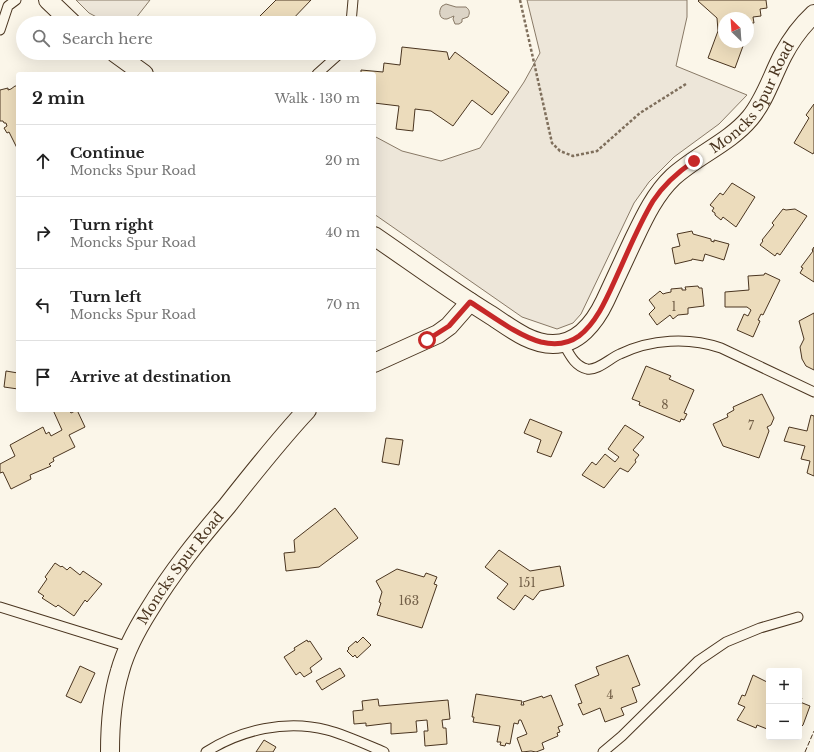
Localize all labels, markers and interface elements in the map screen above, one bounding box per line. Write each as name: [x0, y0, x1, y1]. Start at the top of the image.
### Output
north arrow: [718, 12, 754, 48]
search box: [16, 16, 376, 60]
icon: search: [30, 27, 52, 49]
text: Search here: [62, 29, 153, 48]
street label: Moncks Spur Road: [706, 37, 798, 157]
text: 2 min: [32, 88, 85, 109]
text: Walk · 130 m: [275, 90, 360, 107]
text: Continue: [70, 143, 145, 162]
icon: ahead: [32, 150, 54, 172]
text: 20 m: [325, 152, 360, 169]
route end: [685, 152, 703, 170]
text: Moncks Spur Road: [70, 162, 196, 179]
text: Turn right: [70, 215, 153, 234]
icon: right: [32, 222, 54, 244]
text: 40 m: [325, 224, 360, 241]
text: Moncks Spur Road: [70, 234, 196, 251]
text: Turn left: [70, 287, 141, 306]
icon: left: [32, 294, 54, 316]
text: 70 m: [327, 296, 360, 313]
house number: 1: [671, 299, 677, 314]
text: Moncks Spur Road: [70, 306, 196, 323]
route start: [418, 331, 436, 349]
icon: arrive: [32, 366, 54, 388]
text: Arrive at destination: [70, 367, 231, 386]
house number: 8: [661, 397, 669, 412]
house number: 7: [748, 418, 755, 433]
street label: Moncks Spur Road: [133, 507, 228, 628]
house number: 151: [518, 575, 536, 590]
house number: 163: [399, 593, 419, 608]
map controls: [766, 668, 802, 740]
button: +: [766, 668, 802, 704]
house number: 4: [606, 687, 614, 702]
button: −: [766, 704, 802, 740]

